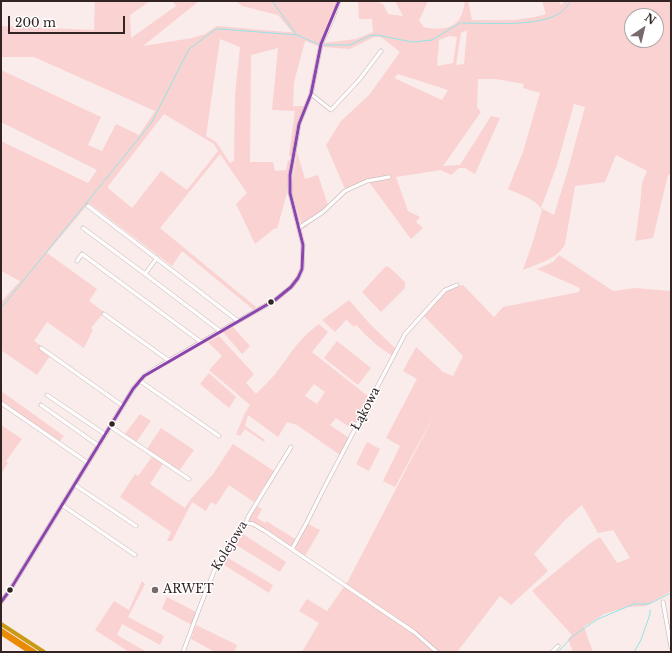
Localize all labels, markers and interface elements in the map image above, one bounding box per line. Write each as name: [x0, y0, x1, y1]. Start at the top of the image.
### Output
scale bar: [10, 8, 127, 34]
north arrow: [624, 8, 664, 48]
text: N: [642, 10, 659, 28]
text: 200 m: [15, 15, 56, 30]
unlabelled marker: [266, 297, 276, 307]
street label: Łąkowa: [349, 385, 383, 433]
unlabelled marker: [107, 419, 117, 429]
street label: Kolejowa: [209, 519, 251, 573]
place label: ARWET: [163, 583, 214, 597]
unlabelled marker: [5, 585, 15, 595]
marker: ARWET: [150, 585, 160, 595]

